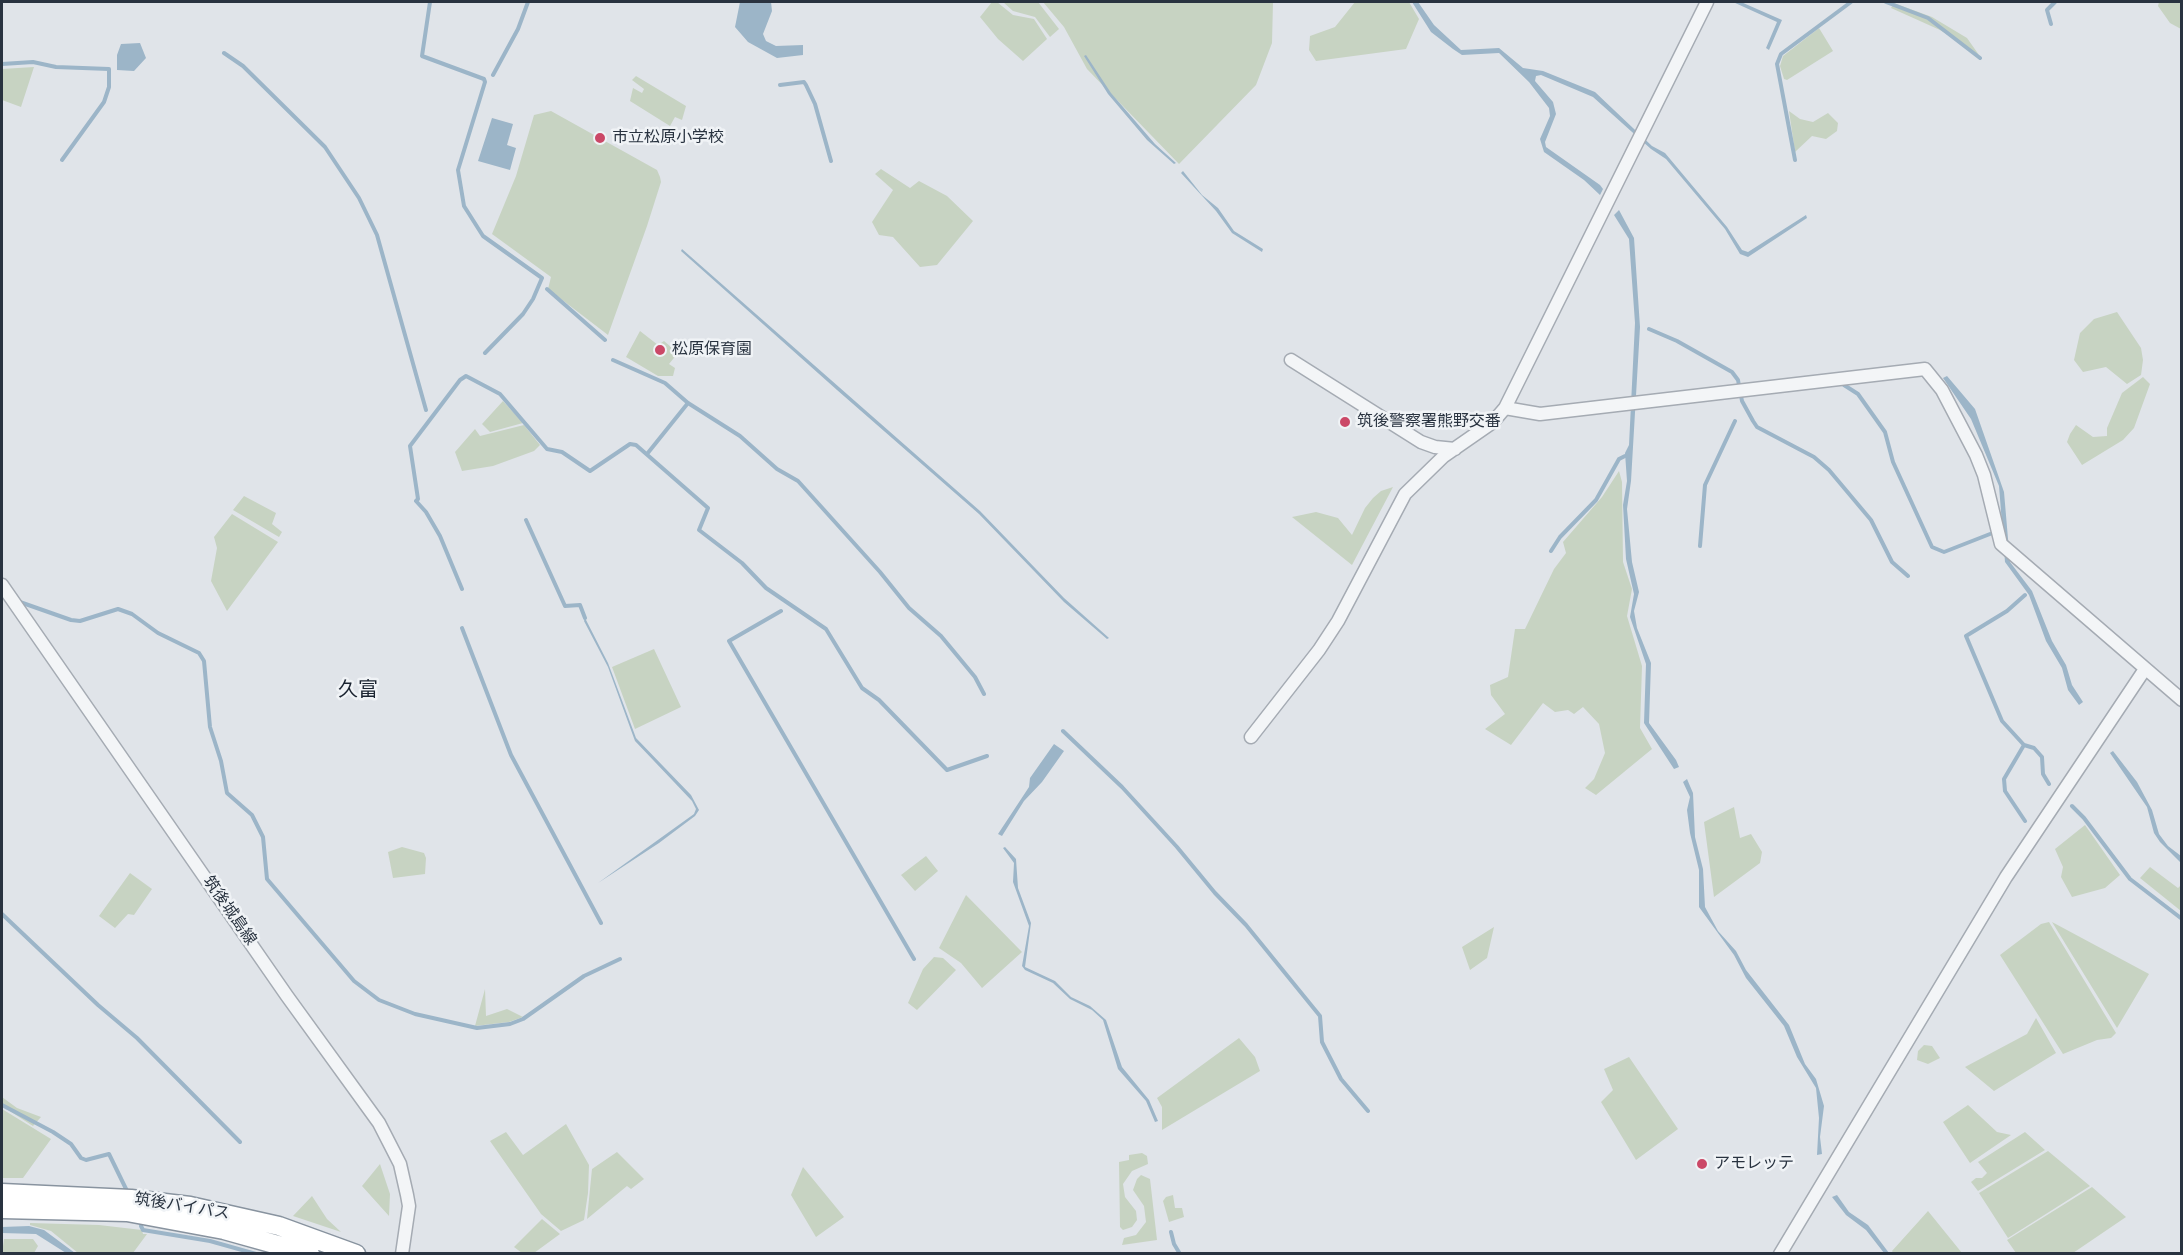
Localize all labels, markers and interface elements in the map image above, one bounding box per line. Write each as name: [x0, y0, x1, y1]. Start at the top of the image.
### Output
place label: 市立松原小学校: [612, 128, 724, 148]
marker: 市立松原小学校: [593, 131, 607, 145]
place label: 松原保育園: [672, 340, 752, 360]
marker: 松原保育園: [653, 343, 667, 357]
place label: 筑後警察署熊野交番: [1357, 412, 1501, 432]
marker: 筑後警察署熊野交番: [1338, 415, 1352, 429]
district label: 久富: [338, 679, 378, 703]
street label: 筑後城島線: [198, 873, 260, 949]
place label: アモレッテ: [1714, 1154, 1794, 1174]
marker: アモレッテ: [1695, 1157, 1709, 1171]
street label: 筑後バイパス: [133, 1190, 231, 1224]

